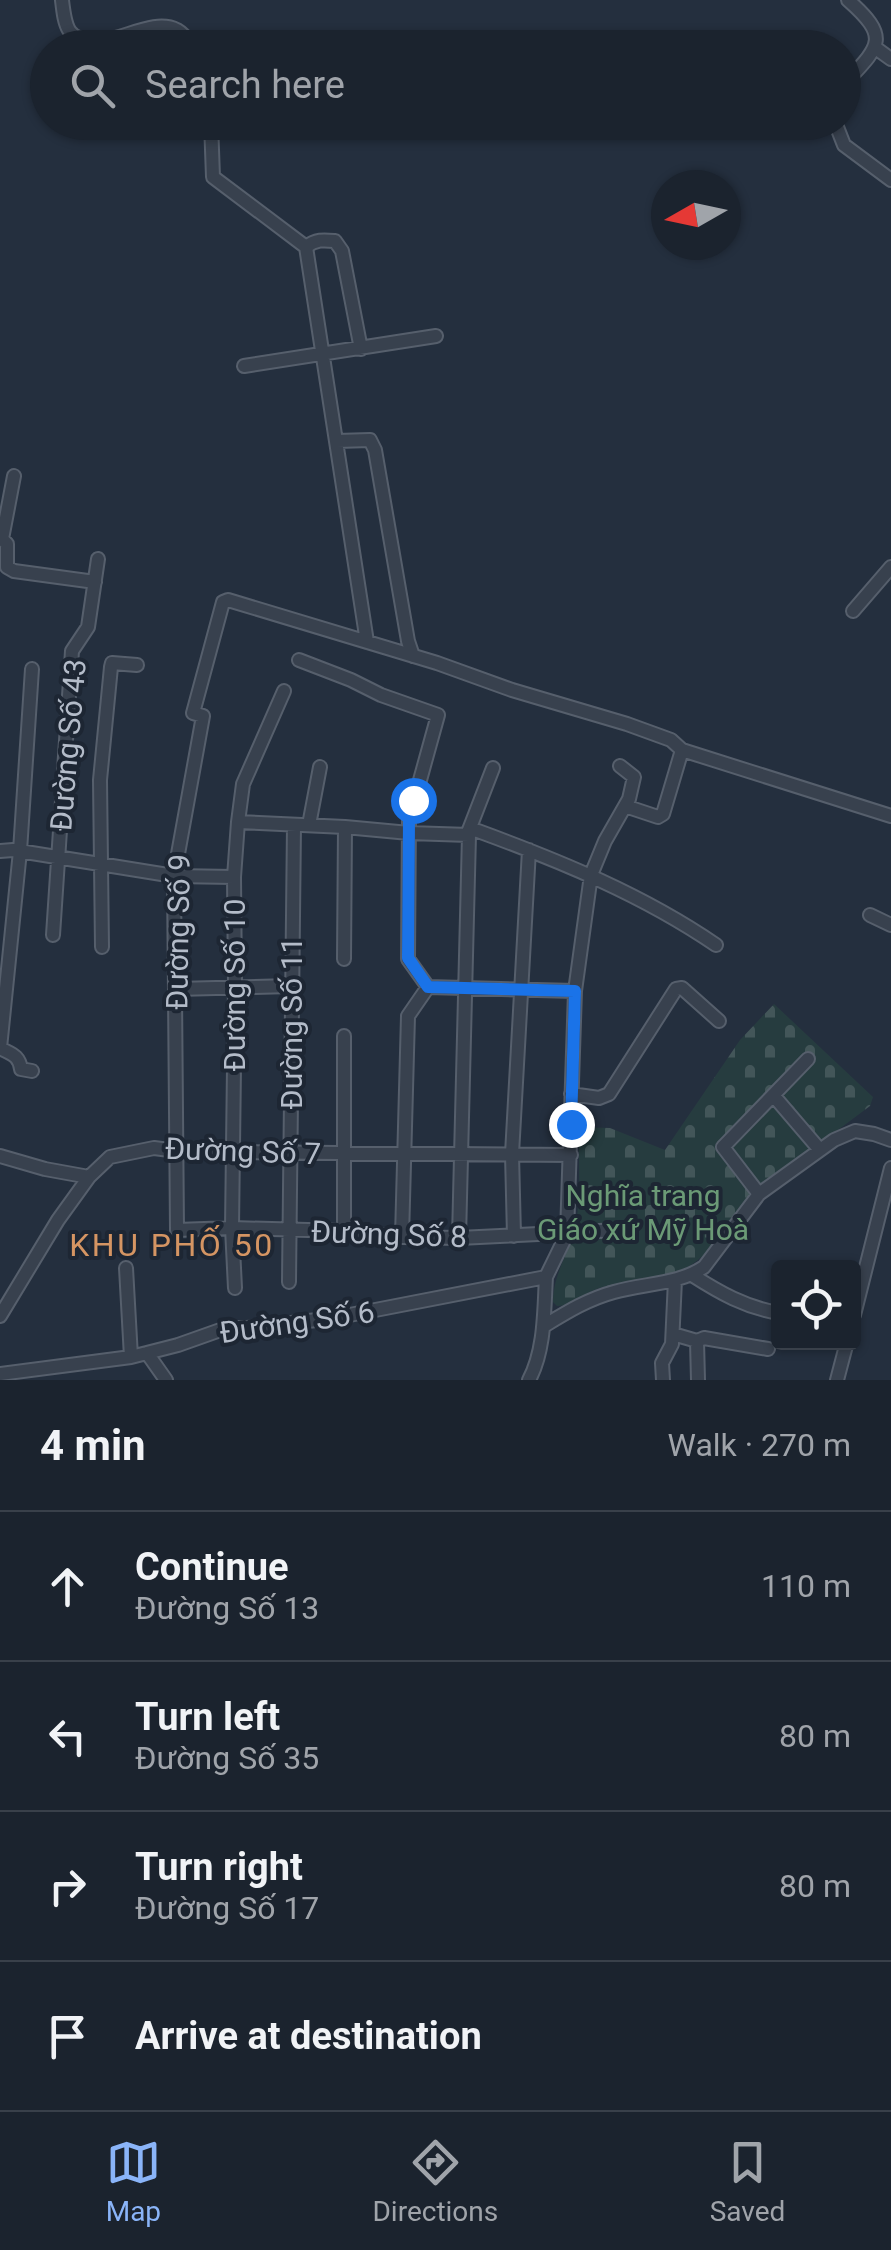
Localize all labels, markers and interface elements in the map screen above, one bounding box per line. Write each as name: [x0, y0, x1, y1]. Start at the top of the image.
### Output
search box: [30, 30, 861, 140]
icon: search: [65, 58, 120, 113]
text: Search here: [145, 63, 345, 107]
north arrow: [651, 170, 741, 260]
street label: Đường Số 43: [43, 657, 93, 833]
route start: [391, 778, 437, 824]
street label: Đường Số 9: [159, 854, 197, 1010]
street label: Đường Số 10: [217, 899, 252, 1071]
street label: Đường Số 11: [274, 937, 309, 1109]
route end: [549, 1102, 595, 1148]
street label: Đường Số 7: [164, 1131, 322, 1171]
park label: Nghĩa trang Giáo xứ Mỹ Hoà: [537, 1178, 749, 1247]
street label: Đường Số 8: [310, 1214, 468, 1254]
district label: KHU PHỐ 50: [69, 1225, 275, 1264]
map controls: [771, 1260, 861, 1350]
button: locate: [771, 1260, 861, 1350]
street label: Đường Số 6: [217, 1294, 377, 1350]
text: 4 min: [40, 1421, 146, 1470]
text: Walk · 270 m: [668, 1426, 851, 1464]
text: Continue: [135, 1545, 289, 1589]
icon: ahead: [40, 1559, 95, 1614]
text: 110 m: [761, 1567, 851, 1605]
text: Đường Số 13: [135, 1589, 319, 1627]
text: Turn left: [135, 1695, 280, 1739]
icon: left: [40, 1709, 95, 1764]
text: 80 m: [779, 1717, 851, 1755]
text: Đường Số 35: [135, 1739, 319, 1777]
text: Turn right: [135, 1845, 303, 1889]
icon: right: [40, 1859, 95, 1914]
text: 80 m: [779, 1867, 851, 1905]
text: Đường Số 17: [135, 1889, 319, 1927]
icon: arrive: [40, 2009, 95, 2064]
text: Arrive at destination: [135, 2014, 482, 2058]
tab: Map: [106, 2135, 161, 2228]
tab: Directions: [372, 2135, 498, 2228]
tab: Saved: [710, 2135, 785, 2228]

